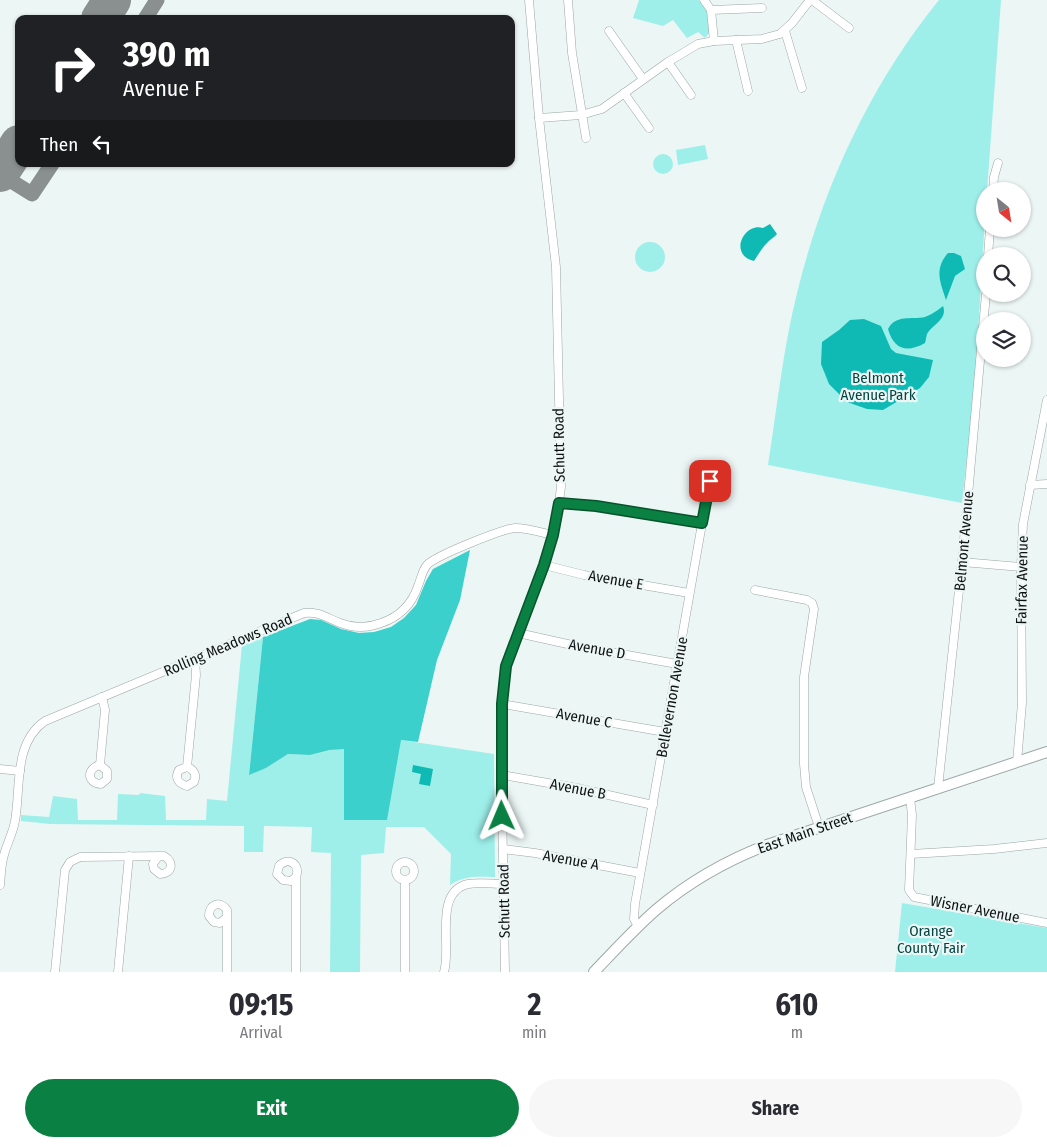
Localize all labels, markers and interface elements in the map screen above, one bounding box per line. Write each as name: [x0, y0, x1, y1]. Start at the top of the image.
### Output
text: 390 m: [123, 33, 210, 75]
icon: right: [40, 35, 105, 100]
text: Avenue F: [123, 75, 204, 102]
icon: left: [88, 130, 116, 158]
text: Then: [40, 133, 78, 156]
north arrow: [976, 182, 1031, 238]
map controls: [976, 182, 1031, 367]
button: search: [976, 247, 1031, 302]
button: layers: [976, 312, 1031, 367]
park label: Belmont Avenue Park: [840, 369, 916, 404]
street label: Schutt Road: [549, 408, 569, 482]
pin: [689, 460, 731, 502]
icon: arrive: [696, 467, 724, 495]
street label: Belmont Avenue: [951, 490, 977, 592]
street label: Fairfax Avenue: [1012, 535, 1032, 625]
street label: Avenue E: [587, 566, 645, 594]
street label: Rolling Meadows Road: [161, 610, 295, 680]
street label: Avenue D: [567, 635, 627, 663]
street label: Bellevernon Avenue: [653, 635, 691, 759]
street label: Avenue C: [555, 704, 614, 732]
street label: Avenue B: [548, 775, 608, 803]
position arrow: [475, 789, 527, 841]
street label: East Main Street: [755, 808, 855, 858]
street label: Avenue A: [542, 846, 600, 874]
street label: Schutt Road: [494, 864, 514, 938]
street label: Wisner Avenue: [929, 892, 1021, 926]
park label: Orange County Fair: [897, 922, 966, 957]
text: 09:15: [229, 987, 293, 1023]
text: 2: [527, 987, 541, 1023]
text: 610: [775, 987, 818, 1023]
text: Arrival: [240, 1023, 282, 1042]
text: min: [522, 1023, 547, 1042]
text: m: [791, 1023, 803, 1042]
button: Exit: [25, 1079, 519, 1137]
button: Share: [529, 1079, 1022, 1137]

